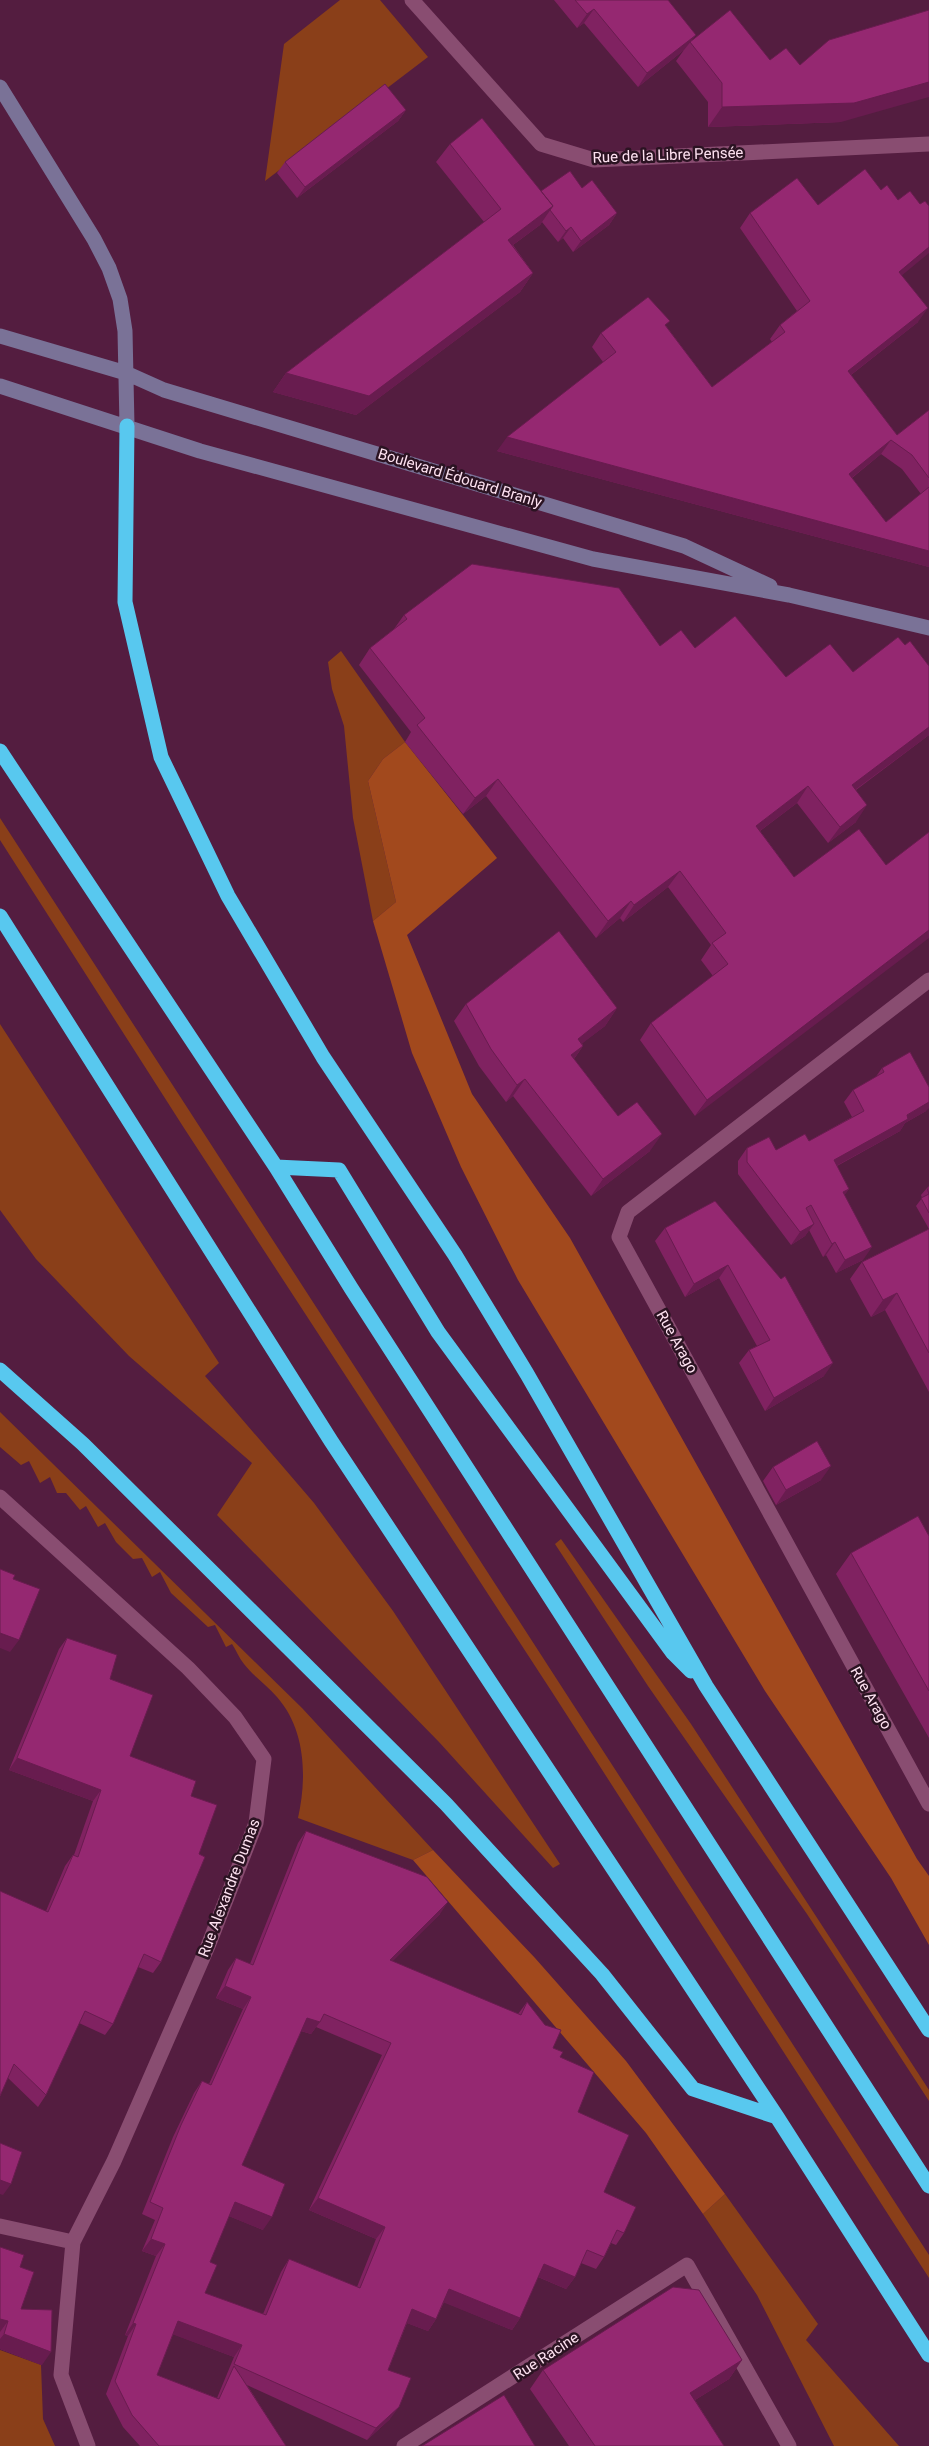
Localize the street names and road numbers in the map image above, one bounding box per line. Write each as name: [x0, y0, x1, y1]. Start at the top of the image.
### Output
street label: Rue de la Libre Pensée: [592, 143, 744, 167]
street label: Boulevard Édouard Branly: [376, 444, 544, 512]
street label: Rue Arago: [652, 1308, 702, 1376]
street label: Rue Arago: [846, 1664, 896, 1732]
street label: Rue Alexandre Dumas: [194, 1816, 264, 1960]
street label: Rue Racine: [510, 2328, 582, 2384]

